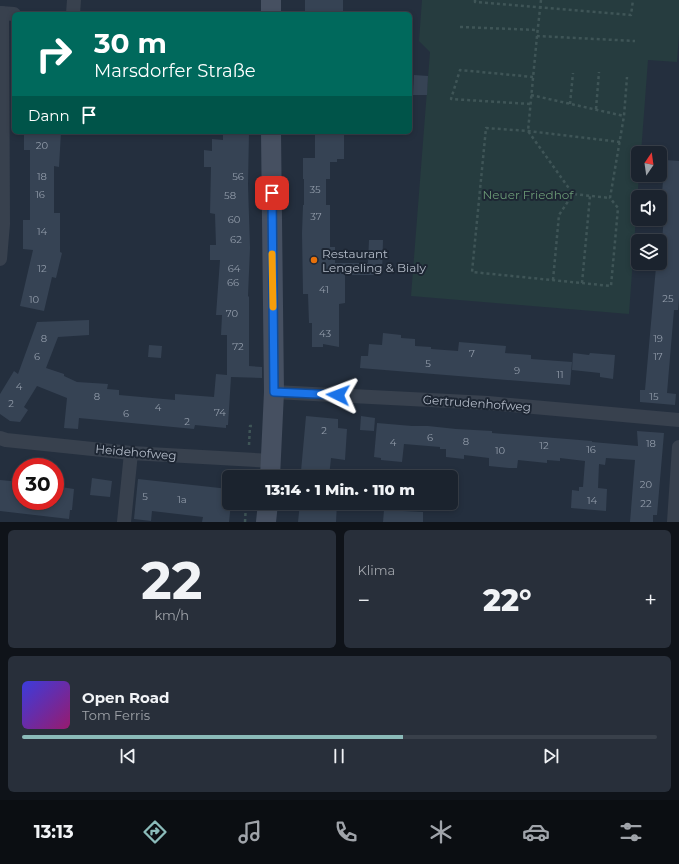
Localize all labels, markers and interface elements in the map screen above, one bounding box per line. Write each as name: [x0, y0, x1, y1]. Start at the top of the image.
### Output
text: 30 m: [94, 26, 167, 60]
icon: right: [28, 28, 80, 80]
text: Marsdorfer Straße: [94, 60, 256, 82]
icon: arrive: [78, 104, 100, 126]
text: Dann: [28, 106, 70, 125]
house number: 20: [36, 139, 49, 152]
north arrow: [631, 146, 667, 182]
map controls: [631, 146, 667, 270]
house number: 18: [37, 170, 47, 183]
house number: 56: [232, 170, 244, 183]
pin: [255, 176, 289, 210]
icon: arrive: [261, 182, 283, 204]
house number: 35: [309, 183, 321, 196]
park label: Neuer Friedhof: [483, 187, 574, 202]
house number: 16: [35, 188, 45, 201]
house number: 58: [224, 189, 236, 202]
button: sound: [631, 190, 667, 226]
house number: 37: [310, 210, 322, 223]
house number: 60: [228, 213, 241, 226]
house number: 14: [37, 225, 47, 238]
house number: 62: [230, 233, 242, 246]
button: layers: [631, 234, 667, 270]
place label: Restaurant Lengeling & Bialy: [322, 246, 426, 275]
marker: Restaurant Lengeling & Bialy: [309, 255, 319, 265]
house number: 12: [37, 262, 47, 275]
house number: 64: [228, 262, 241, 275]
house number: 66: [227, 276, 239, 289]
house number: 41: [319, 283, 329, 296]
house number: 25: [662, 292, 674, 305]
house number: 10: [29, 293, 39, 306]
house number: 70: [226, 307, 239, 320]
house number: 43: [319, 327, 331, 340]
house number: 8: [41, 332, 47, 345]
house number: 19: [653, 332, 663, 345]
house number: 72: [232, 340, 244, 353]
house number: 7: [469, 347, 475, 360]
house number: 6: [34, 350, 40, 363]
house number: 17: [653, 350, 663, 363]
house number: 5: [425, 357, 431, 370]
house number: 9: [514, 364, 520, 377]
house number: 11: [556, 368, 564, 381]
position arrow: [317, 374, 359, 416]
house number: 4: [16, 380, 23, 393]
house number: 8: [94, 390, 100, 403]
house number: 15: [649, 390, 659, 403]
street label: Gertrudenhofweg: [422, 392, 532, 414]
house number: 2: [8, 397, 14, 410]
house number: 4: [155, 401, 162, 414]
house number: 74: [214, 406, 226, 419]
house number: 6: [123, 407, 129, 420]
house number: 2: [184, 415, 190, 428]
house number: 2: [321, 424, 327, 437]
house number: 6: [427, 431, 433, 444]
house number: 8: [463, 435, 469, 448]
house number: 4: [390, 436, 397, 449]
house number: 18: [646, 437, 656, 450]
house number: 12: [539, 439, 549, 452]
street label: Heidehofweg: [95, 441, 177, 463]
house number: 16: [586, 443, 596, 456]
house number: 10: [495, 444, 505, 457]
speed limit sign: 30: [12, 458, 64, 510]
house number: 20: [640, 478, 653, 491]
text: 13:14 · 1 Min. · 110 m: [265, 480, 415, 499]
house number: 5: [142, 490, 148, 503]
house number: 1a: [177, 493, 187, 506]
house number: 14: [587, 494, 597, 507]
house number: 22: [640, 497, 652, 510]
text: 22: [141, 549, 202, 612]
text: Klima: [358, 562, 395, 578]
text: 22°: [483, 582, 531, 619]
text: −: [358, 587, 370, 614]
text: +: [644, 587, 657, 614]
text: km/h: [154, 607, 189, 623]
text: Open Road: [82, 688, 170, 707]
text: Tom Ferris: [82, 707, 150, 723]
icon: previous: [117, 745, 139, 767]
icon: pause: [328, 745, 350, 767]
icon: next: [540, 745, 562, 767]
icon: directions: [141, 818, 169, 846]
icon: music: [236, 818, 264, 846]
icon: phone: [332, 818, 360, 846]
icon: climate: [427, 818, 455, 846]
icon: car: [522, 818, 550, 846]
icon: filters: [617, 818, 645, 846]
text: 13:13: [34, 821, 74, 843]

